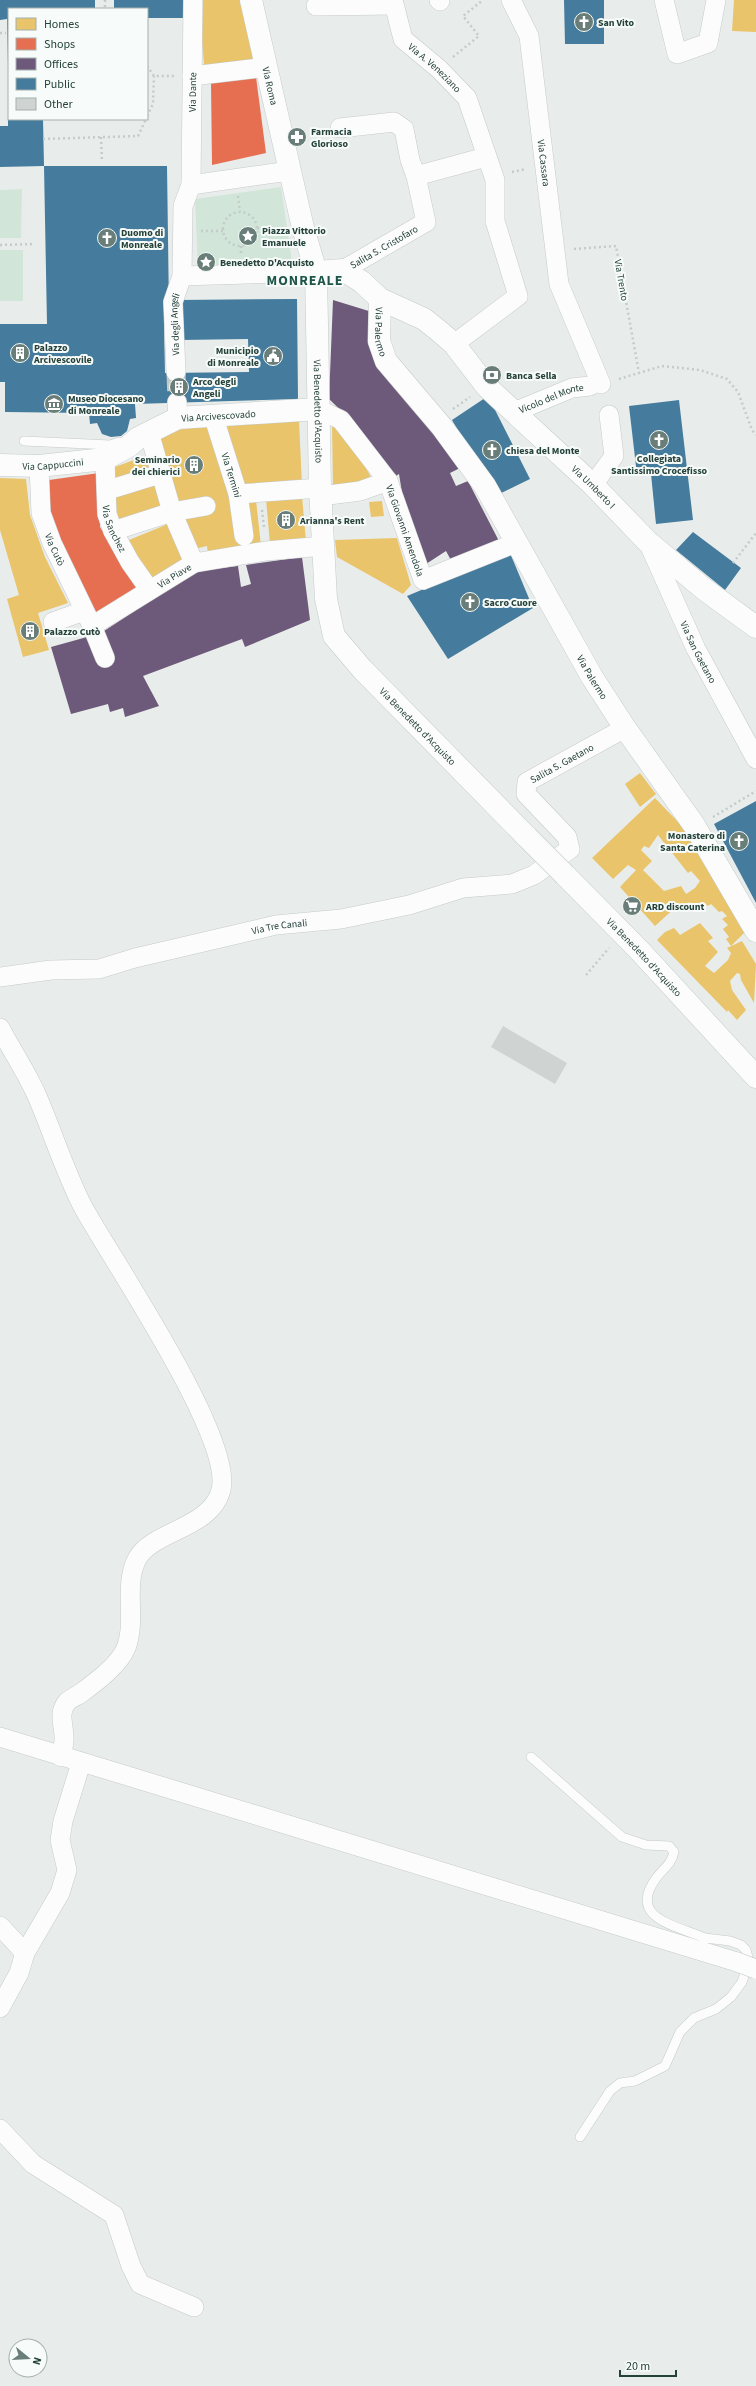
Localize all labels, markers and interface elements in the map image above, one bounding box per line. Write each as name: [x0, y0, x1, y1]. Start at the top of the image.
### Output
legend: [8, 8, 148, 120]
church icon: San Vito: [573, 11, 595, 33]
text: Homes: [44, 16, 79, 33]
place label: San Vito: [598, 16, 635, 30]
text: Shops: [44, 36, 75, 53]
street label: Via A. Veneziano: [405, 40, 464, 96]
text: Offices: [44, 56, 78, 73]
street label: Via Roma: [258, 65, 281, 107]
street label: Via Dante: [186, 72, 200, 112]
text: Public: [44, 76, 76, 93]
text: Other: [44, 96, 74, 113]
place label: Farmacia Glorioso: [311, 125, 352, 151]
pharmacy icon: Farmacia Glorioso: [286, 126, 308, 148]
street label: Via Cassara: [534, 139, 553, 187]
street label: Salita S. Cristofaro: [348, 222, 421, 273]
place label: Piazza Vittorio Emanuele: [262, 224, 326, 250]
place icon: Piazza Vittorio Emanuele: [237, 225, 259, 247]
place label: Duomo di Monreale: [121, 226, 163, 252]
church icon: Duomo di Monreale: [96, 227, 118, 249]
place icon: Benedetto D'Acquisto: [195, 251, 217, 273]
place label: Benedetto D'Acquisto: [220, 256, 315, 270]
street label: Via Trento: [610, 258, 632, 302]
district label: MONREALE: [267, 271, 343, 291]
street label: Via degli Angeli: [167, 291, 184, 356]
street label: Via Palermo: [371, 307, 390, 359]
place label: Palazzo Arcivescovile: [33, 341, 92, 367]
building icon: Palazzo Arcivescovile: [9, 342, 31, 364]
place label: Municipio di Monreale: [207, 344, 259, 370]
public building icon: Municipio di Monreale: [262, 345, 284, 367]
street label: Via Benedetto d'Acquisto: [310, 359, 326, 463]
bank icon: Banca Sella: [481, 364, 503, 386]
place label: Banca Sella: [506, 369, 557, 383]
place label: Arco degli Angeli: [192, 375, 237, 401]
building icon: Arco degli Angeli: [168, 376, 190, 398]
street label: Vicolo del Monte: [517, 381, 585, 417]
place label: Museo Diocesano di Monreale: [68, 392, 144, 418]
museum icon: Museo Diocesano di Monreale: [43, 393, 65, 415]
street label: Via Arcivescovado: [181, 407, 256, 426]
church icon: Collegiata Santissimo Crocefisso: [648, 429, 670, 451]
church icon: chiesa del Monte: [481, 439, 503, 461]
place label: chiesa del Monte: [506, 444, 580, 458]
street label: Via Termini: [217, 451, 244, 499]
place label: Collegiata Santissimo Crocefisso: [611, 452, 708, 478]
place label: Seminario dei chierici: [132, 453, 180, 479]
building icon: Seminario dei chierici: [183, 454, 205, 476]
street label: Via Cappuccini: [22, 455, 84, 474]
street label: Via Umberto I: [568, 463, 618, 512]
street label: Via Giovanni Amendola: [382, 483, 427, 579]
street label: Via Sanchez: [99, 505, 129, 555]
building icon: Arianna's Rent: [275, 509, 297, 531]
place label: Arianna's Rent: [299, 514, 365, 528]
street label: Via Cutò: [41, 531, 68, 568]
street label: Via Piave: [155, 560, 194, 592]
church icon: Sacro Cuore: [459, 591, 481, 613]
place label: Sacro Cuore: [484, 596, 537, 610]
street label: Via San Gaetano: [676, 619, 719, 686]
building icon: Palazzo Cutò: [19, 620, 41, 642]
place label: Palazzo Cutò: [44, 625, 101, 639]
street label: Via Palermo: [573, 653, 611, 702]
street label: Via Benedetto d'Acquisto: [376, 685, 459, 769]
street label: Salita S. Gaetano: [528, 741, 596, 787]
place label: Monastero di Santa Caterina: [660, 829, 725, 855]
church icon: Monastero di Santa Caterina: [728, 830, 750, 852]
supermarket icon: ARD discount: [621, 895, 643, 917]
place label: ARD discount: [645, 900, 704, 914]
street label: Via Benedetto d'Acquisto: [603, 915, 684, 1000]
street label: Via Tre Canali: [250, 916, 308, 939]
north arrow: [8, 2338, 48, 2378]
scale bar: [620, 2352, 676, 2378]
text: N: [29, 2355, 45, 2367]
text: 20 m: [626, 2358, 650, 2375]

